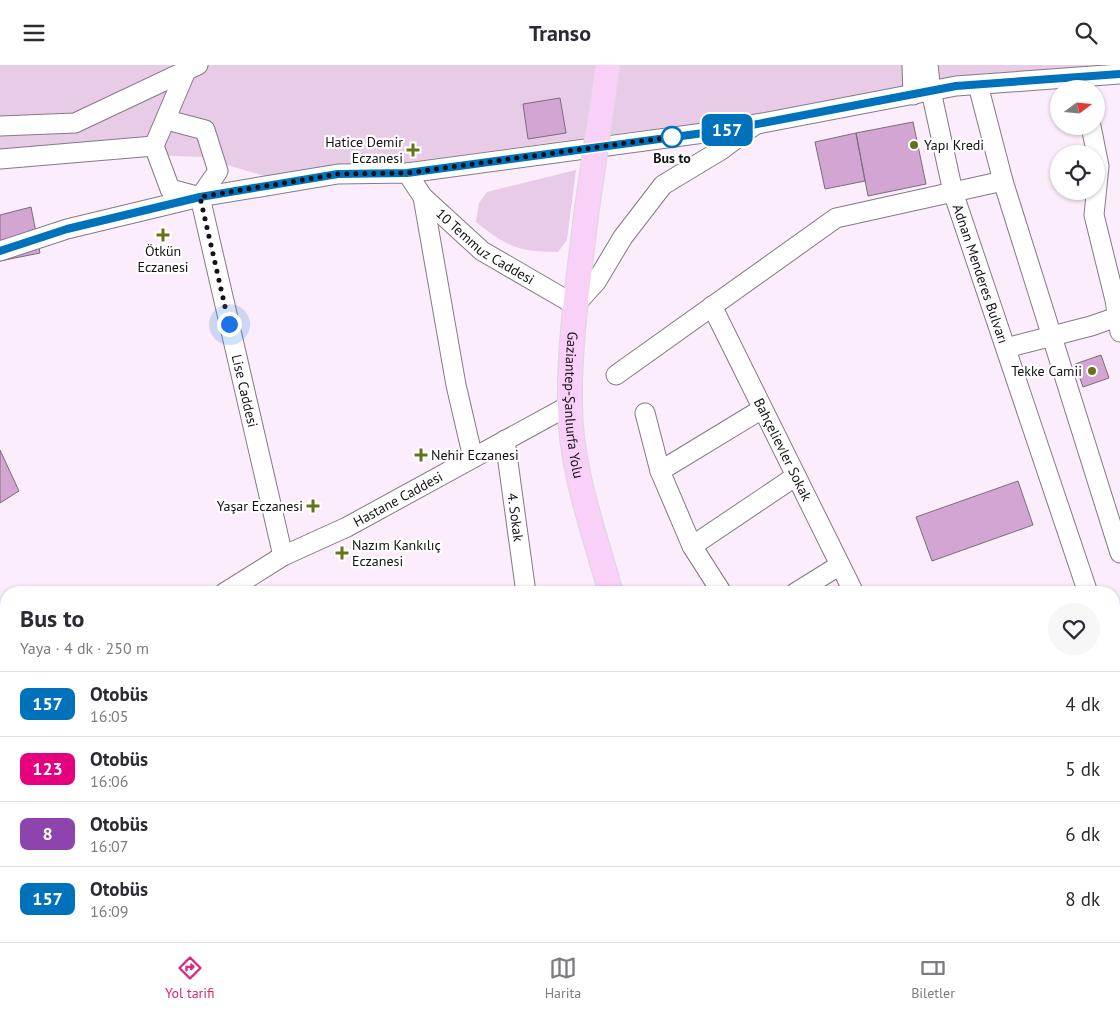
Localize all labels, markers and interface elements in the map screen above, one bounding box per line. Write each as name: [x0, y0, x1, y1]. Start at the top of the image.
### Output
icon: menu: [20, 19, 48, 47]
text: Transo: [529, 19, 591, 47]
icon: search: [1072, 19, 1100, 47]
north arrow: [1050, 80, 1105, 135]
map controls: [1050, 80, 1105, 200]
line badge: 157: [698, 114, 756, 146]
text: 157: [712, 118, 742, 141]
marker: Bus to: [661, 126, 683, 148]
place label: Hatice Demir Eczanesi: [325, 133, 403, 167]
place label: Yapı Kredi: [924, 136, 984, 154]
marker: Yapı Kredi: [908, 139, 920, 151]
marker: Hatice Demir Eczanesi: [407, 144, 419, 156]
button: locate: [1050, 145, 1105, 200]
place label: Bus to: [653, 149, 691, 167]
street label: Adnan Menderes Bulvarı: [949, 202, 1012, 346]
street label: 10 Temmuz Caddesi: [432, 204, 538, 288]
marker: Ötkün Eczanesi: [157, 229, 169, 241]
place label: Ötkün Eczanesi: [137, 242, 189, 276]
your location: [217, 312, 242, 337]
street label: Gaziantep-Şanlıurfa Yolu: [561, 331, 588, 480]
street label: Lise Caddesi: [228, 353, 262, 429]
place label: Tekke Camii: [1011, 362, 1082, 380]
marker: Tekke Camii: [1086, 365, 1098, 377]
street label: Bahçelievler Sokak: [750, 395, 816, 504]
place label: Nehir Eczanesi: [431, 446, 519, 464]
marker: Nehir Eczanesi: [415, 449, 427, 461]
street label: Hastane Caddesi: [350, 467, 446, 531]
street label: 4. Sokak: [503, 492, 528, 543]
place label: Yaşar Eczanesi: [217, 497, 303, 515]
marker: Yaşar Eczanesi: [307, 500, 319, 512]
place label: Nazım Kankılıç Eczanesi: [352, 536, 441, 570]
marker: Nazım Kankılıç Eczanesi: [336, 547, 348, 559]
text: Bus to: [20, 603, 84, 634]
button: heart: [1048, 603, 1100, 655]
text: Yaya · 4 dk · 250 m: [20, 638, 149, 658]
text: Otobüs: [90, 682, 148, 706]
text: 157: [32, 692, 63, 715]
text: 4 dk: [1065, 692, 1100, 716]
text: 16:05: [90, 706, 128, 726]
text: Otobüs: [90, 747, 148, 771]
text: 123: [32, 757, 63, 780]
text: 5 dk: [1065, 757, 1100, 781]
text: 16:06: [90, 771, 128, 791]
text: Otobüs: [90, 812, 148, 836]
text: 8: [42, 822, 53, 845]
text: 6 dk: [1065, 822, 1100, 846]
text: 16:07: [90, 836, 128, 856]
text: Otobüs: [90, 877, 148, 901]
text: 157: [32, 887, 63, 910]
text: 8 dk: [1065, 887, 1100, 911]
text: 16:09: [90, 901, 128, 921]
tab: Yol tarifi: [165, 954, 215, 1002]
tab: Harita: [545, 954, 581, 1002]
tab: Biletler: [911, 954, 955, 1002]

